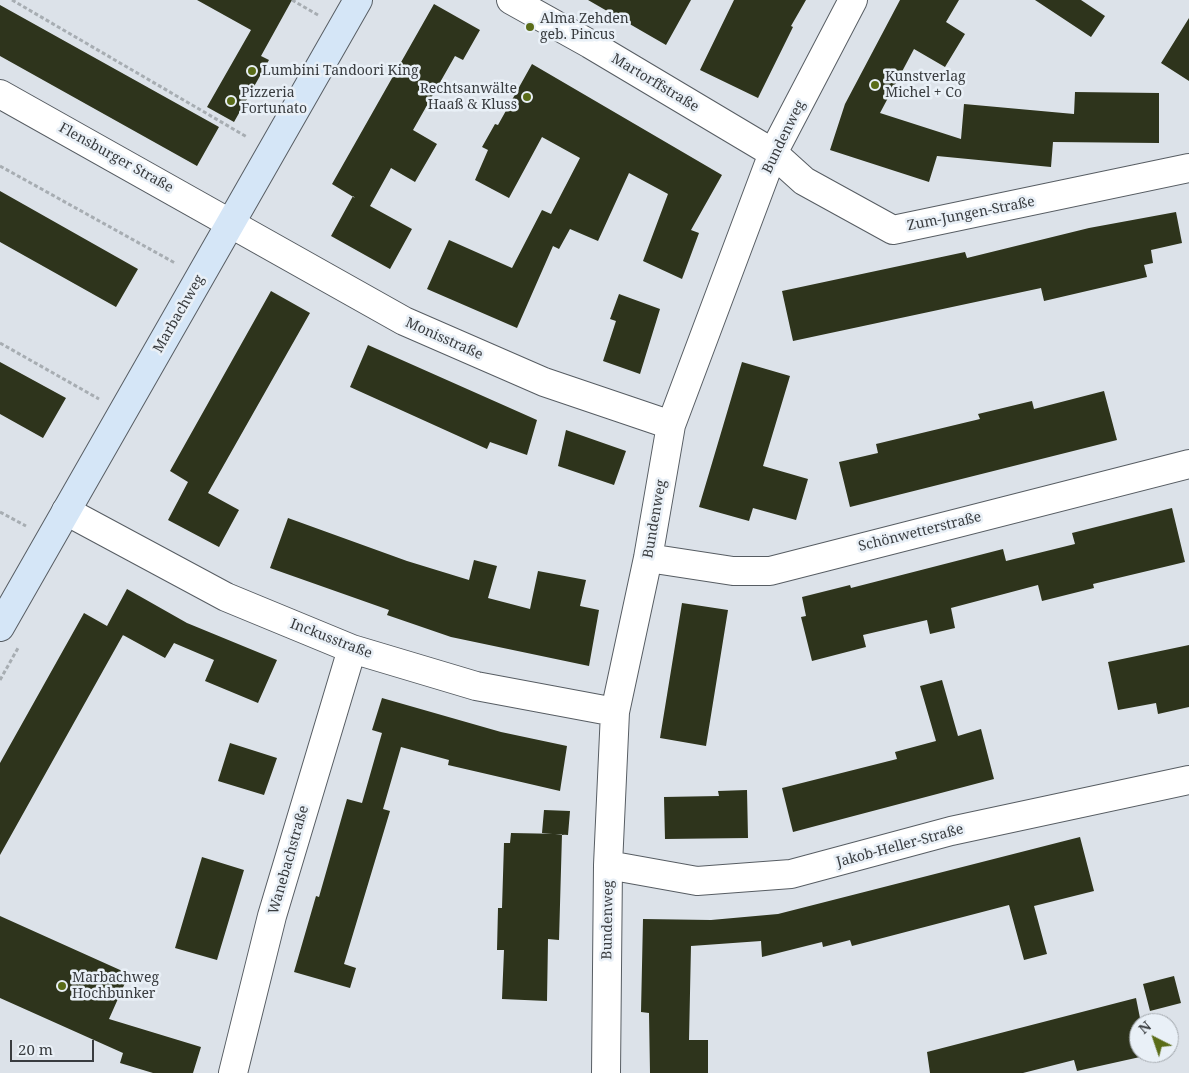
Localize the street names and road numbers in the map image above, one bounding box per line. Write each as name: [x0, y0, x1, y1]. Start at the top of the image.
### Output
street label: Martorffstraße: [608, 50, 702, 116]
street label: Bundenweg: [759, 98, 809, 176]
street label: Flensburger Straße: [56, 120, 176, 196]
street label: Zum-Jungen-Straße: [906, 193, 1036, 235]
street label: Marbachweg: [150, 272, 208, 356]
street label: Monisstraße: [403, 314, 485, 364]
street label: Bundenweg: [640, 479, 670, 559]
street label: Schönwetterstraße: [857, 509, 983, 555]
street label: Inckusstraße: [288, 616, 374, 662]
street label: Wanebachstraße: [265, 804, 313, 916]
street label: Jakob-Heller-Straße: [835, 821, 965, 871]
street label: Bundenweg: [599, 880, 617, 960]

